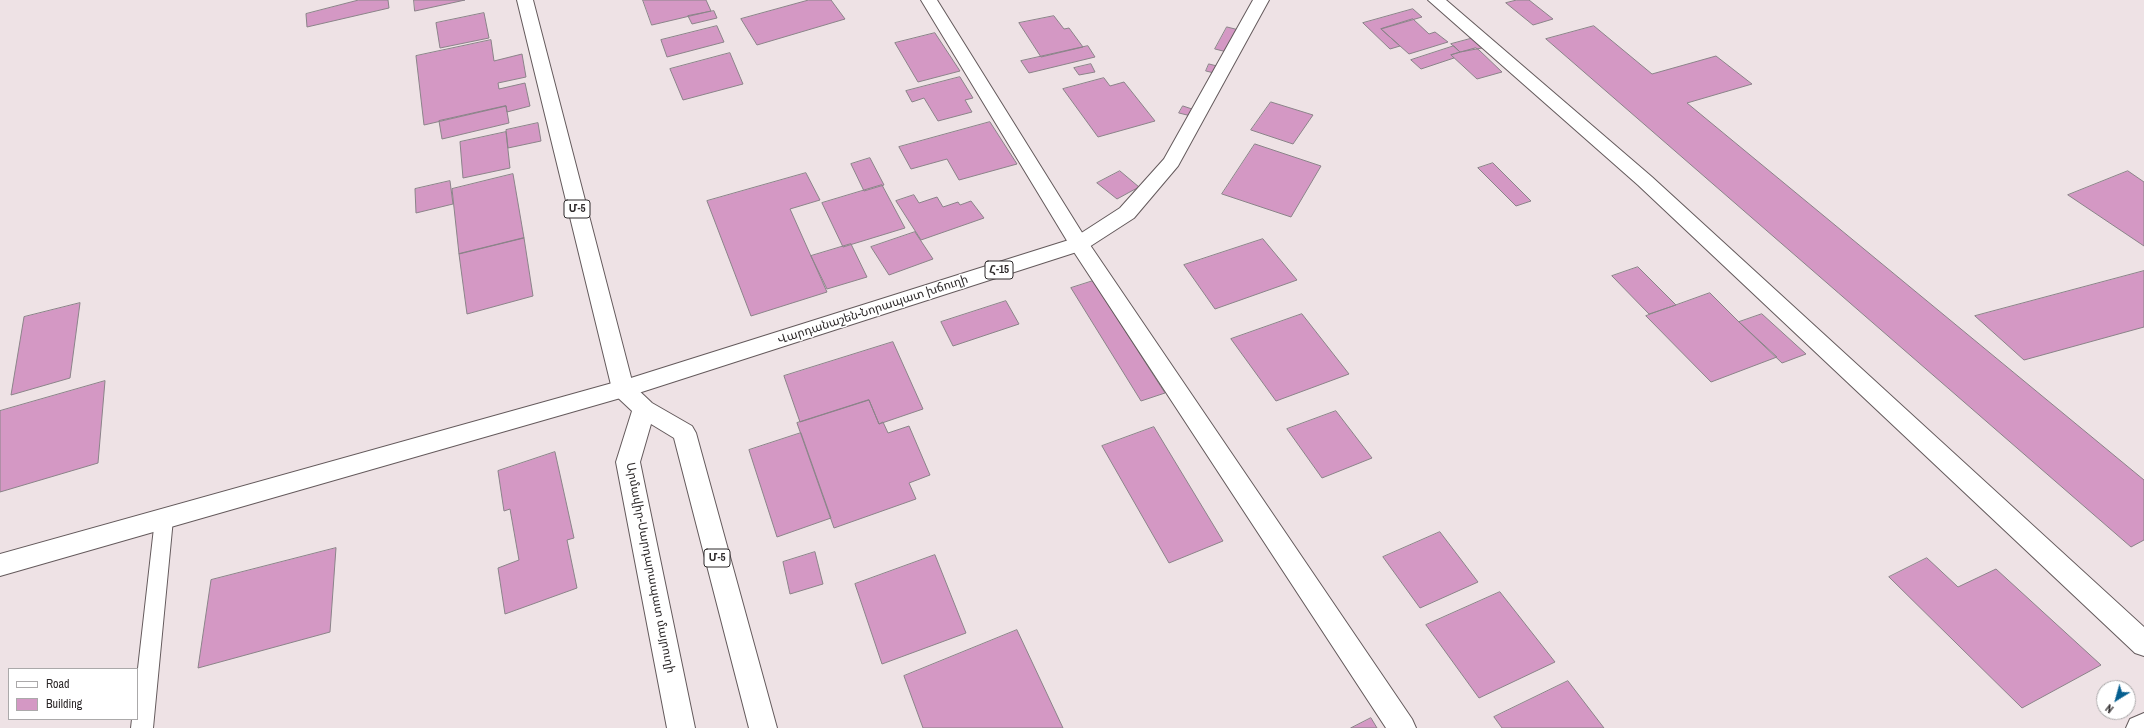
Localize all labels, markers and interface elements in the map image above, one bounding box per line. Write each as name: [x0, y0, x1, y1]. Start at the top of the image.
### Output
road number: Մ-5: [564, 200, 590, 218]
road number: Հ-15: [985, 261, 1013, 279]
street label: Վարդանաշեն-Նորապատ խճուղի: [776, 272, 970, 348]
street label: Արմավիր-Սարդարապատ մայրուղի: [622, 461, 678, 675]
road number: Մ-5: [704, 549, 730, 567]
legend: [8, 668, 138, 720]
text: Road: [46, 676, 70, 692]
north arrow: [2096, 680, 2136, 720]
text: Building: [46, 696, 82, 712]
text: N: [2103, 701, 2116, 716]

